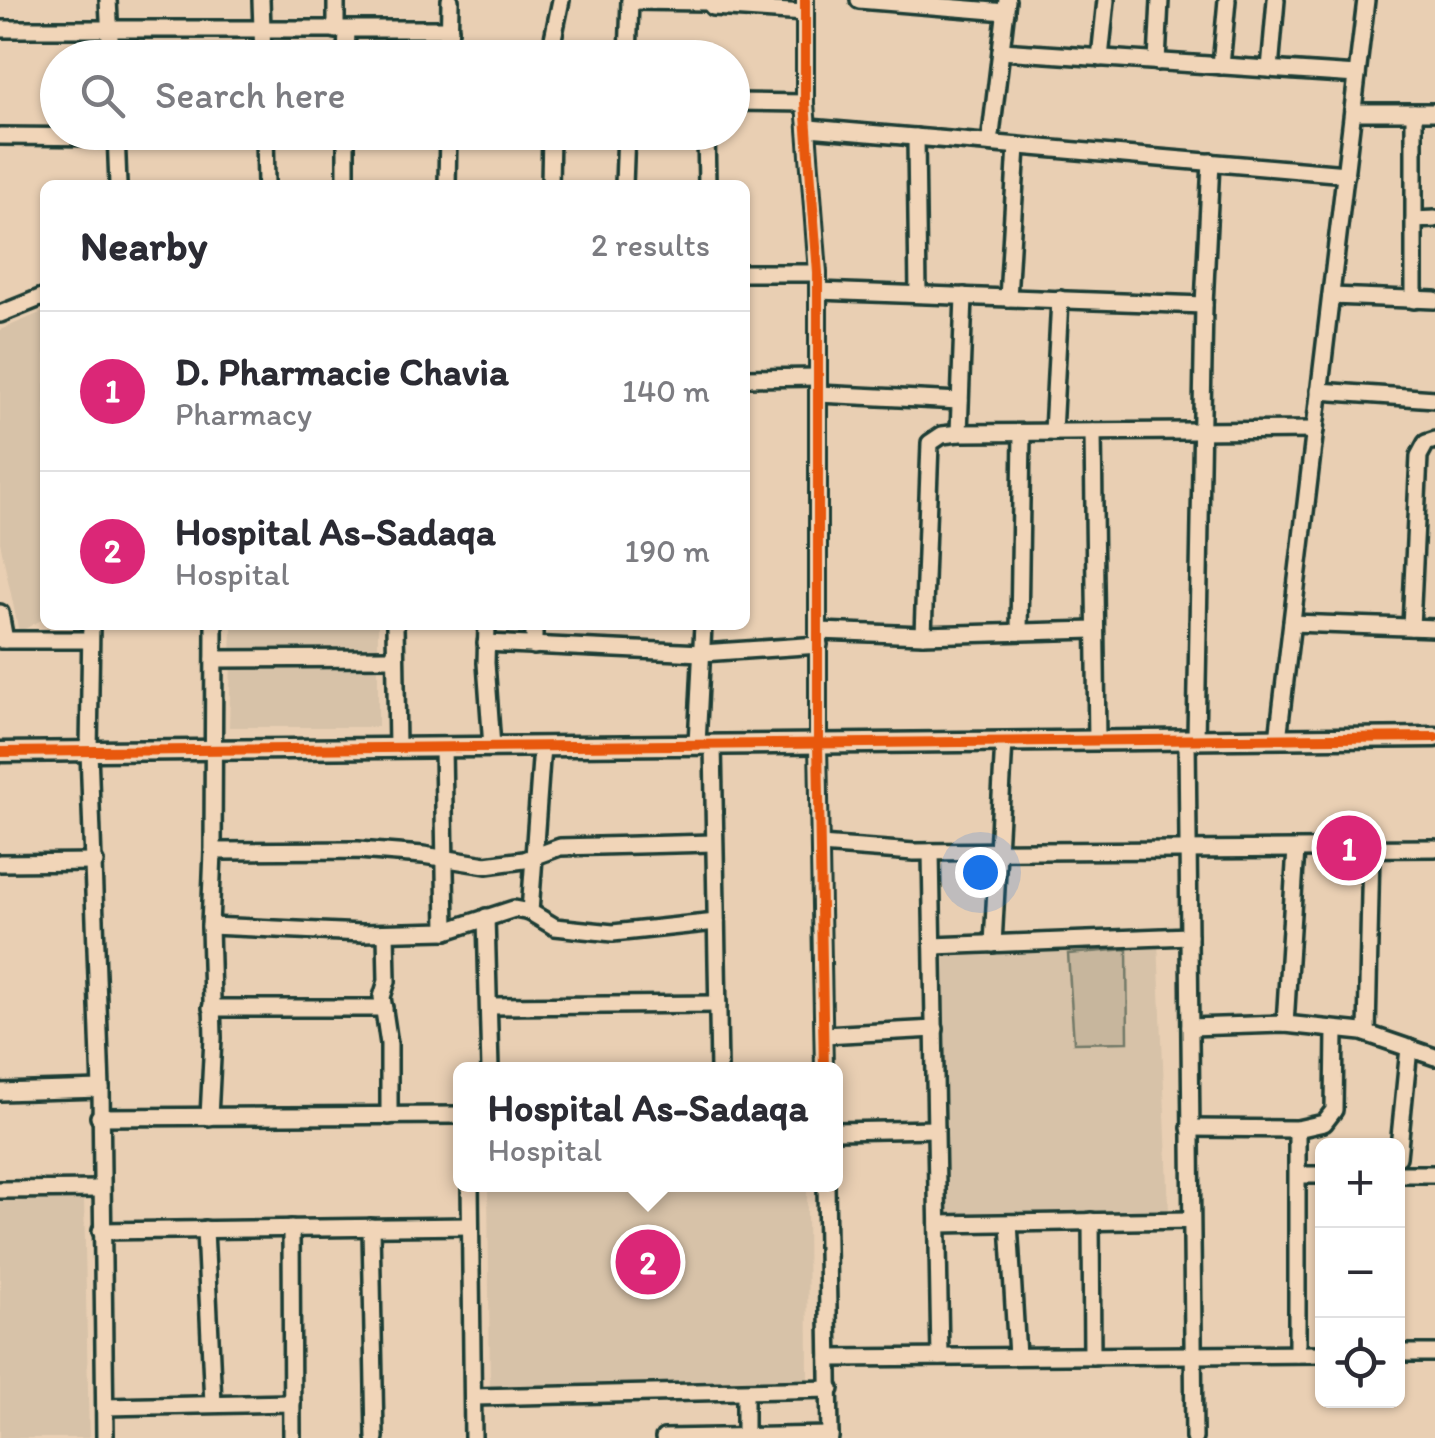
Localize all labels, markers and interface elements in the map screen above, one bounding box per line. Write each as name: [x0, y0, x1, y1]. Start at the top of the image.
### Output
search box: [40, 40, 750, 150]
icon: search: [75, 68, 130, 123]
text: Search here: [155, 72, 346, 118]
text: Nearby: [80, 220, 207, 271]
text: 2 results: [591, 226, 710, 264]
text: D. Pharmacie Chavia: [175, 349, 509, 395]
text: 1: [105, 372, 120, 410]
text: 140 m: [622, 372, 710, 410]
text: Pharmacy: [175, 395, 312, 433]
text: Hospital As-Sadaqa: [175, 509, 496, 555]
text: 2: [104, 532, 121, 570]
text: 190 m: [625, 532, 710, 570]
text: Hospital: [175, 555, 289, 593]
pin: 1: [1316, 810, 1382, 886]
your location: [955, 847, 1006, 898]
popup: [453, 1062, 843, 1192]
text: Hospital As-Sadaqa: [488, 1085, 808, 1131]
text: Hospital: [488, 1131, 602, 1169]
map controls: [1315, 1138, 1405, 1408]
button: +: [1315, 1138, 1405, 1228]
pin: 2: [616, 1224, 680, 1300]
button: −: [1315, 1228, 1405, 1318]
button: locate: [1315, 1318, 1405, 1408]

